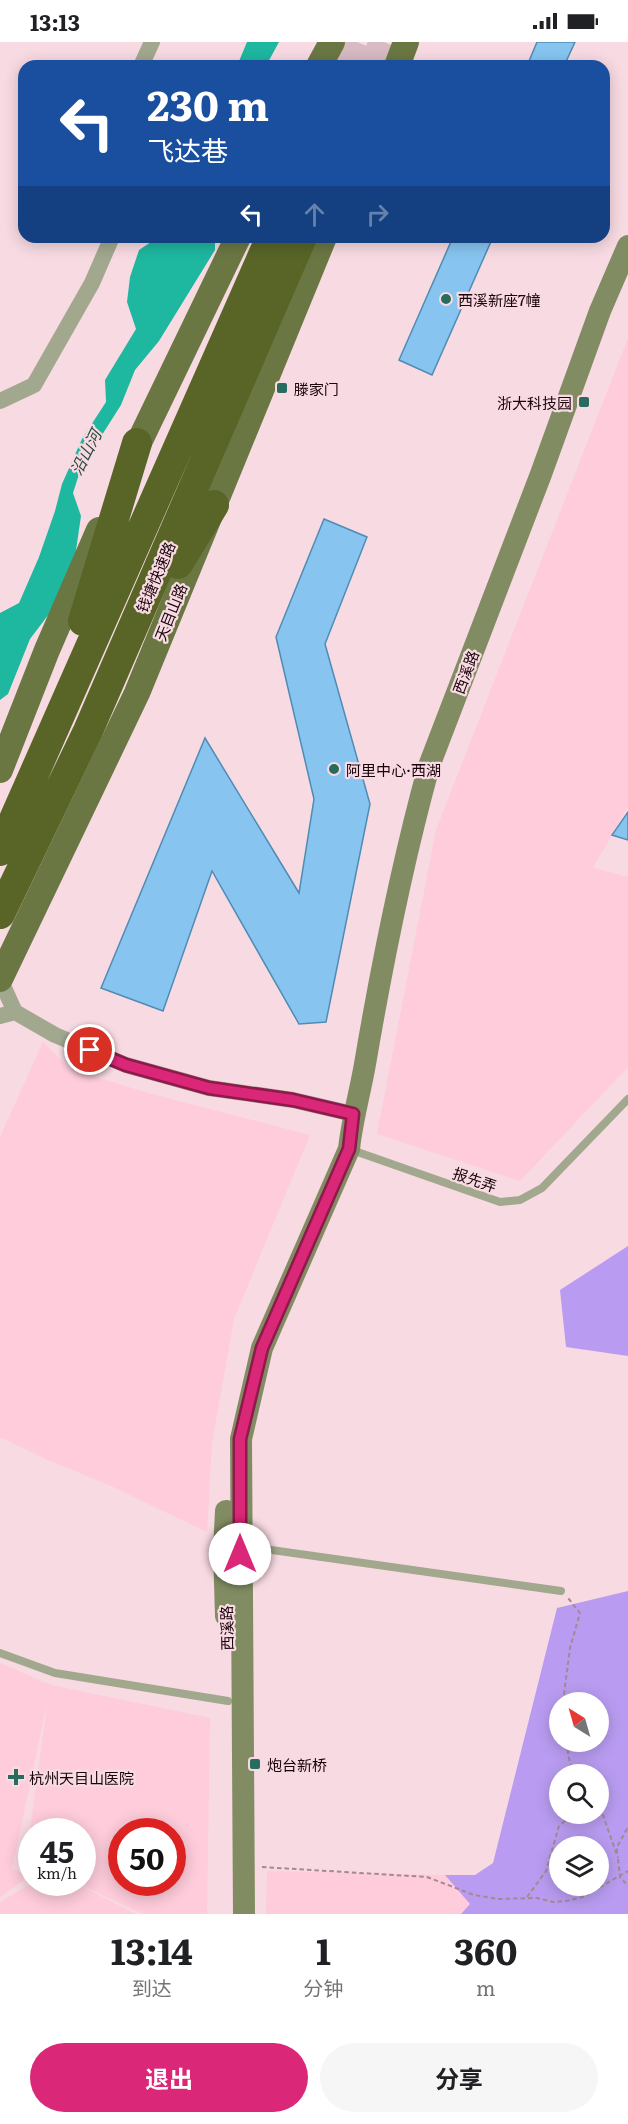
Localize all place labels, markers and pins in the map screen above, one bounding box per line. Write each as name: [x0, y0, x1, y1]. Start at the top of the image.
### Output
place label: 西溪新座7幢: [458, 288, 541, 311]
marker: 西溪新座7幢: [439, 292, 453, 306]
place label: 滕家门: [294, 377, 339, 400]
marker: 滕家门: [275, 381, 289, 395]
place label: 浙大科技园: [497, 391, 572, 414]
marker: 浙大科技园: [577, 395, 591, 409]
place label: 阿里中心·西湖: [346, 758, 441, 781]
marker: 阿里中心·西湖: [327, 762, 341, 776]
pin: [64, 1024, 115, 1075]
place label: 炮台新桥: [267, 1753, 327, 1776]
marker: 炮台新桥: [248, 1757, 262, 1771]
place label: 杭州天目山医院: [29, 1766, 134, 1789]
marker: 杭州天目山医院: [7, 1768, 25, 1786]

